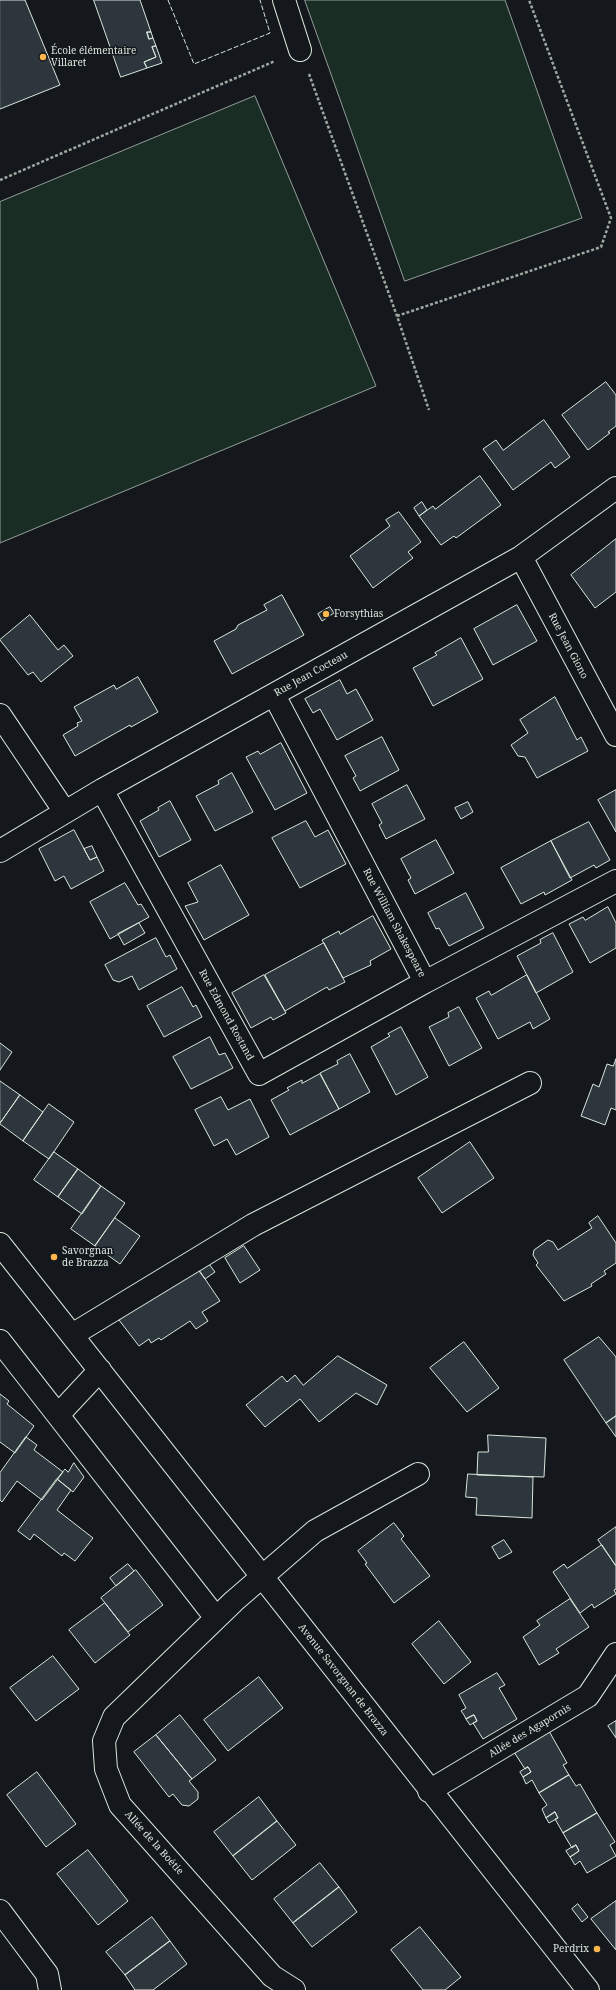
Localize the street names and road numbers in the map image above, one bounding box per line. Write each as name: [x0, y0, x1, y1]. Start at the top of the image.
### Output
street label: Rue Jean Giono: [546, 611, 590, 681]
street label: Rue Jean Cocteau: [272, 649, 350, 699]
street label: Rue William Shakespeare: [360, 866, 428, 980]
street label: Rue Edmond Rostand: [196, 967, 256, 1063]
street label: Avenue Savorgnan de Brazza: [296, 1622, 390, 1738]
street label: Allée des Agapornis: [487, 1702, 573, 1760]
street label: Allée de la Boétie: [122, 1809, 186, 1877]

